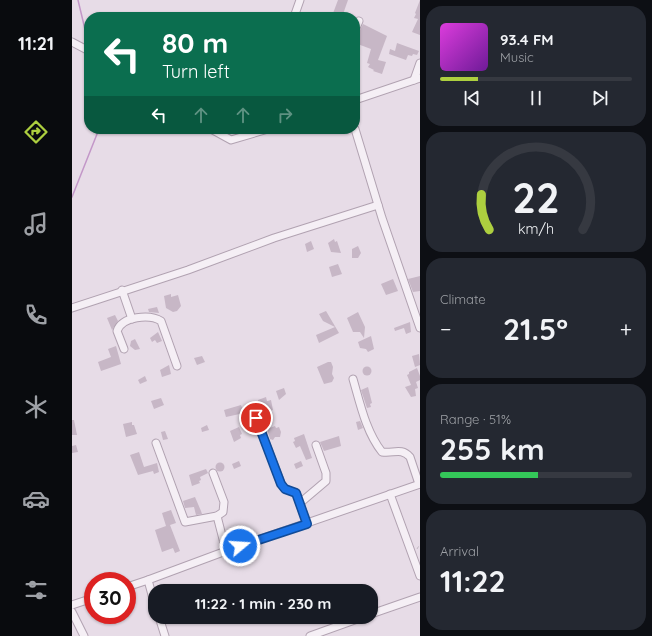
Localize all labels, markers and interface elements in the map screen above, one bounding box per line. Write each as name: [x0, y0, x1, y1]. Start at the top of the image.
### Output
text: 80 m: [162, 25, 228, 60]
icon: left: [96, 28, 148, 80]
text: 93.4 FM: [500, 30, 554, 49]
text: 11:21: [18, 32, 54, 55]
text: Music: [500, 49, 534, 65]
text: Turn left: [162, 60, 230, 83]
icon: previous: [461, 87, 483, 109]
icon: pause: [525, 87, 547, 109]
icon: next: [589, 87, 611, 109]
icon: left: [148, 104, 170, 126]
icon: ahead: [190, 104, 212, 126]
icon: ahead: [232, 104, 254, 126]
icon: right: [274, 104, 296, 126]
icon: directions: [22, 118, 50, 146]
text: 22: [512, 171, 560, 223]
icon: music: [22, 210, 50, 238]
text: km/h: [518, 220, 554, 238]
text: Climate: [440, 291, 486, 307]
icon: phone: [22, 301, 50, 329]
text: 21.5°: [503, 310, 568, 348]
text: −: [440, 315, 451, 343]
text: +: [620, 315, 632, 343]
icon: climate: [22, 393, 50, 421]
pin: [239, 401, 273, 435]
icon: arrive: [245, 407, 267, 429]
text: Range · 51%: [440, 411, 511, 427]
text: 255 km: [440, 430, 545, 468]
icon: car: [22, 485, 50, 513]
position arrow: [219, 525, 261, 567]
text: Arrival: [440, 543, 479, 559]
text: 11:22: [440, 562, 506, 600]
speed limit sign: 30: [84, 572, 136, 624]
icon: filters: [22, 576, 50, 604]
text: 11:22 · 1 min · 230 m: [195, 594, 331, 613]

